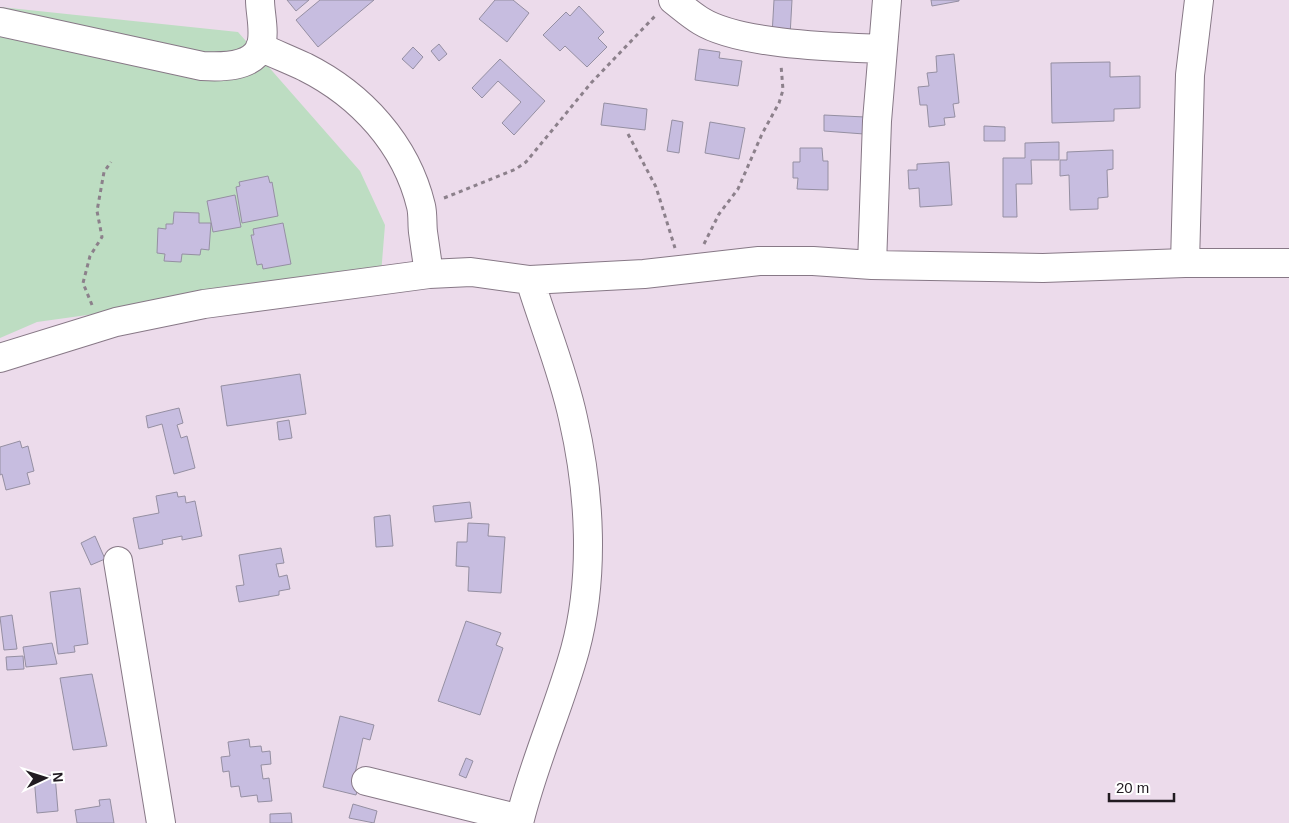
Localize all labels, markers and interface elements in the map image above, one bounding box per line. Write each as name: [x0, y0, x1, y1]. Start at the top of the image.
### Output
north arrow: [20, 753, 70, 803]
scale bar: [1109, 770, 1174, 802]
text: N: [50, 771, 66, 783]
text: 20 m: [1116, 779, 1149, 796]

